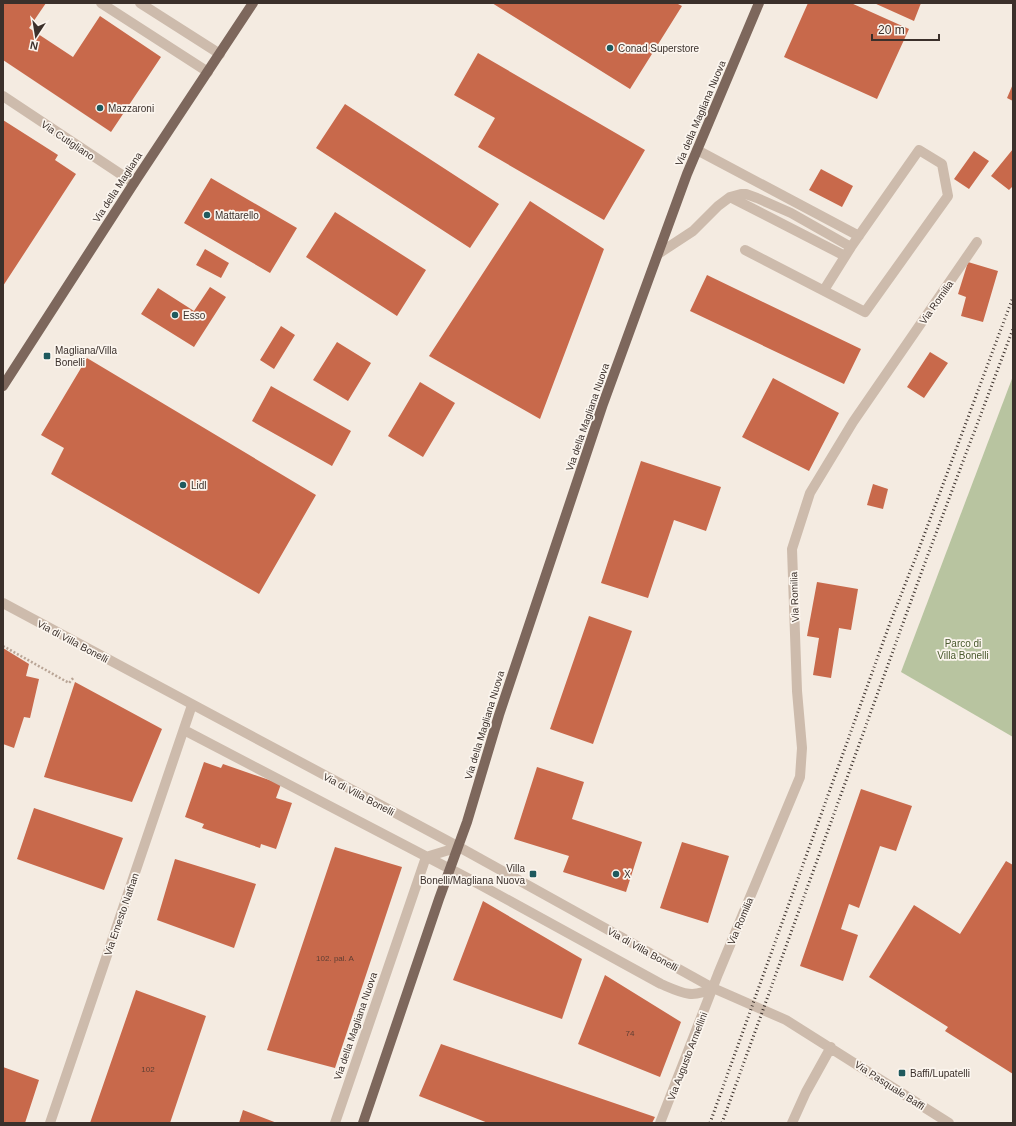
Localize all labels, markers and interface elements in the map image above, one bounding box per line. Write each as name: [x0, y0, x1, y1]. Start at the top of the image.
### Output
north arrow: [16, 16, 56, 56]
scale bar: [872, 16, 939, 42]
text: 20 m: [878, 23, 905, 37]
text: N: [29, 39, 39, 52]
marker: Conad Superstore: [605, 43, 615, 53]
place label: Conad Superstore: [618, 43, 700, 54]
street label: Via della Magliana Nuova: [673, 59, 728, 167]
marker: Mazzaroni: [95, 103, 105, 113]
place label: Mazzaroni: [108, 103, 154, 114]
street label: Via Cutigliano: [39, 119, 97, 162]
street label: Via della Magliana: [91, 150, 144, 224]
marker: Mattarello: [202, 210, 212, 220]
place label: Mattarello: [215, 210, 259, 221]
street label: Via Romilia: [917, 278, 956, 326]
marker: Esso: [170, 310, 180, 320]
place label: Esso: [183, 310, 206, 321]
place label: Magliana/Villa Bonelli: [55, 345, 118, 368]
marker: Magliana/Villa Bonelli: [42, 351, 52, 361]
street label: Via della Magliana Nuova: [564, 361, 611, 472]
marker: Lidl: [178, 480, 188, 490]
place label: Lidl: [191, 480, 207, 491]
street label: Via Romilia: [788, 571, 801, 622]
street label: Via di Villa Bonelli: [35, 618, 110, 665]
park label: Parco di Villa Bonelli: [937, 638, 989, 661]
street label: Via della Magliana Nuova: [463, 669, 506, 781]
street label: Via di Villa Bonelli: [321, 771, 396, 818]
place label: Villa Bonelli/Magliana Nuova: [420, 863, 525, 886]
marker: Villa Bonelli/Magliana Nuova: [528, 869, 538, 879]
marker: X: [611, 869, 621, 879]
place label: X: [624, 869, 631, 880]
street label: Via Ernesto Nathan: [102, 871, 141, 957]
street label: Via Romilia: [726, 895, 756, 947]
street label: Via di Villa Bonelli: [605, 925, 680, 973]
house number: 102. pal. A: [316, 954, 355, 963]
street label: Via della Magliana Nuova: [332, 970, 379, 1081]
street label: Via Augusto Armellini: [666, 1010, 709, 1102]
house number: 74: [626, 1029, 635, 1038]
street label: Via Pasquale Baffi: [853, 1059, 927, 1112]
house number: 102: [141, 1065, 155, 1074]
marker: Baffi/Lupatelli: [897, 1068, 907, 1078]
place label: Baffi/Lupatelli: [910, 1068, 970, 1079]

